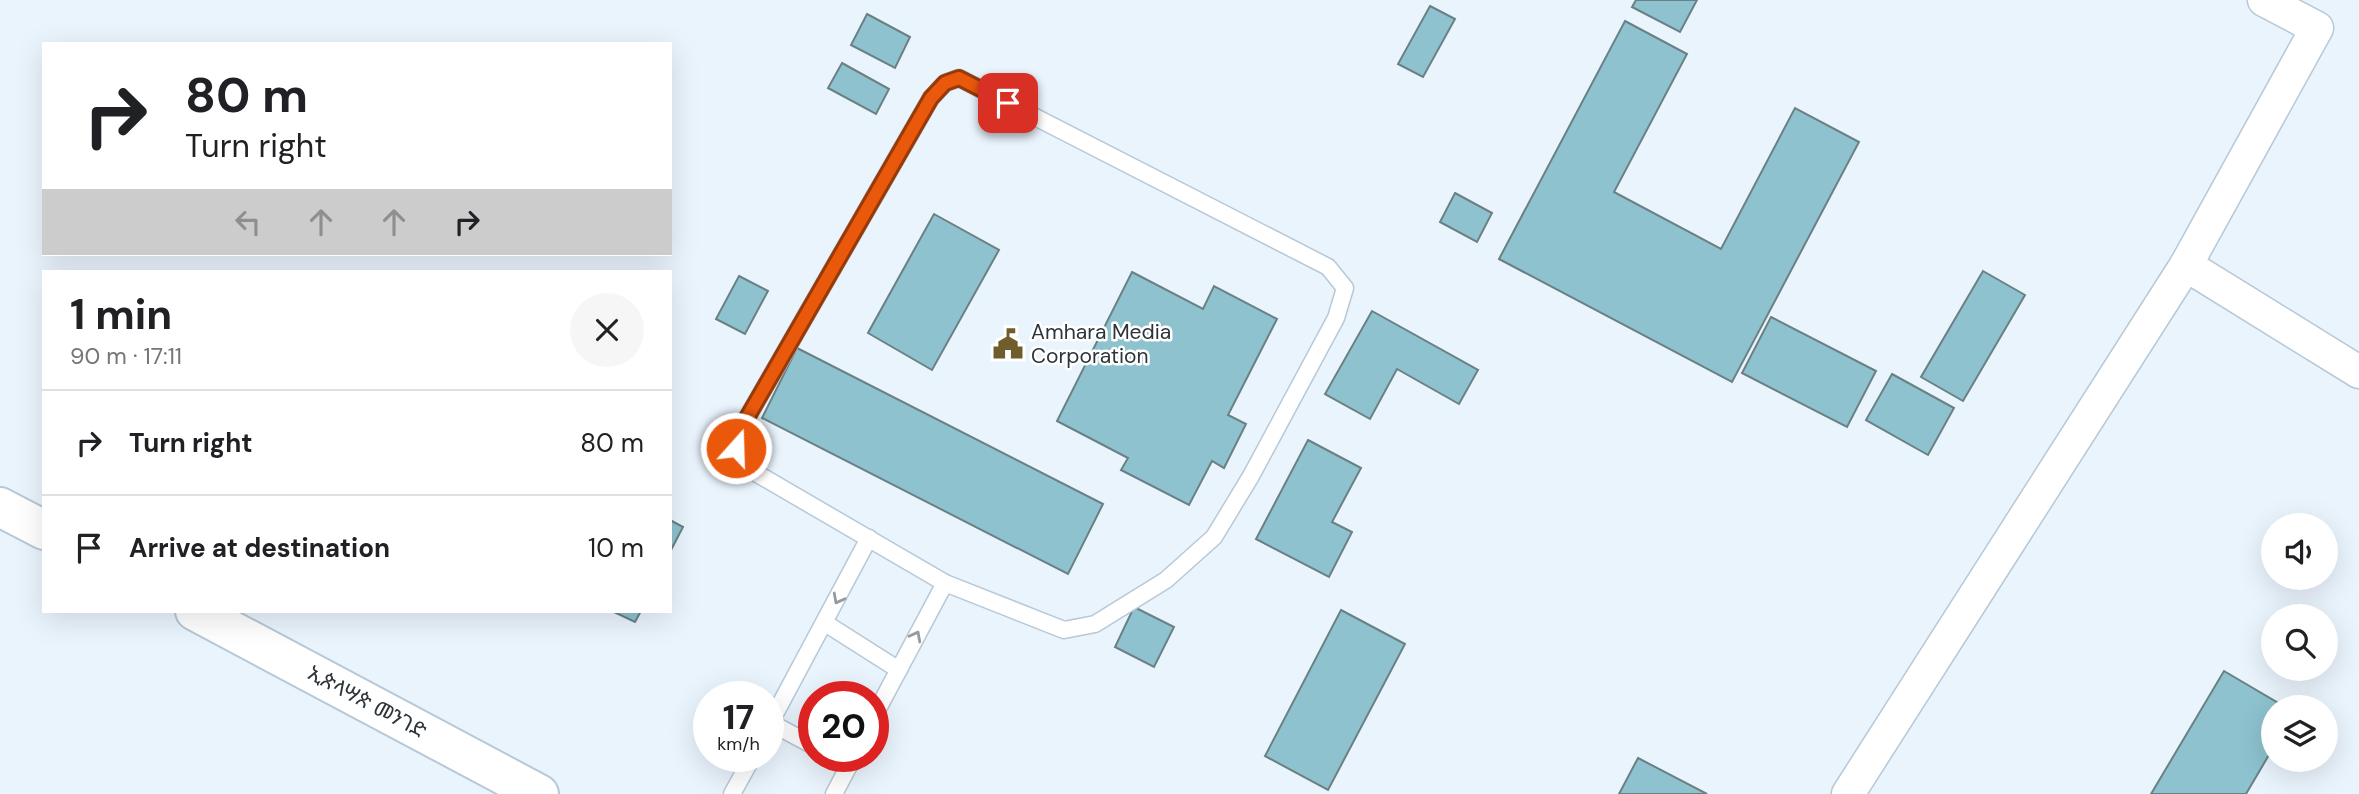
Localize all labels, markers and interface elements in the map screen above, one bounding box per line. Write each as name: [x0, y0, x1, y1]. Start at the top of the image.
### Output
text: 80 m: [185, 63, 308, 127]
icon: right: [70, 70, 161, 161]
pin: [978, 73, 1038, 133]
icon: arrive: [989, 84, 1027, 122]
text: Turn right: [185, 125, 327, 167]
icon: left: [229, 203, 267, 241]
icon: ahead: [302, 203, 340, 241]
icon: ahead: [375, 203, 413, 241]
icon: right: [448, 203, 486, 241]
text: 1 min: [70, 287, 172, 342]
button: close: [570, 293, 644, 367]
place label: Amhara Media Corporation: [1031, 318, 1171, 370]
public building icon: Amhara Media Corporation: [991, 327, 1025, 361]
text: 90 m · 17:11: [70, 341, 182, 371]
position arrow: [699, 411, 773, 485]
icon: right: [70, 424, 108, 462]
text: Turn right: [129, 426, 253, 460]
text: 80 m: [580, 426, 644, 460]
map controls: [2261, 513, 2338, 772]
button: sound: [2261, 513, 2338, 590]
icon: arrive: [70, 529, 108, 567]
text: Arrive at destination: [129, 531, 390, 565]
text: 10 m: [588, 531, 644, 565]
one-way arrow: [832, 592, 846, 604]
button: search: [2261, 604, 2338, 681]
one-way arrow: [908, 631, 922, 644]
street label: ኢጵላሣጵ መንገድ: [303, 659, 431, 745]
speed limit sign: 20: [798, 681, 889, 772]
text: 17: [723, 694, 754, 740]
button: layers: [2261, 695, 2338, 772]
text: km/h: [717, 732, 760, 756]

